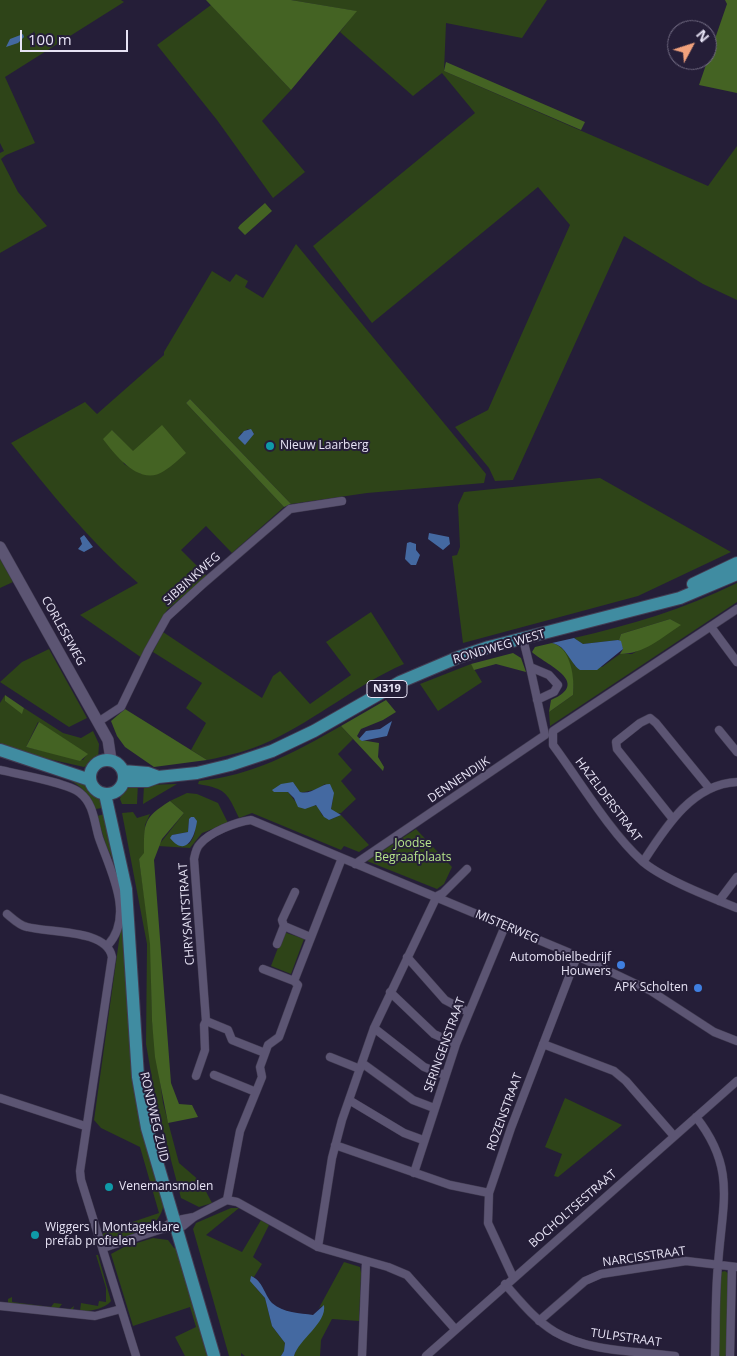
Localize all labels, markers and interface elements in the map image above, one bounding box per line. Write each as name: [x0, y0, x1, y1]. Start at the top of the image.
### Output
scale bar: [22, 20, 130, 52]
north arrow: [667, 20, 717, 70]
text: N: [692, 25, 714, 46]
text: 100 m: [28, 29, 72, 49]
place label: Nieuw Laarberg: [280, 439, 369, 453]
marker: Nieuw Laarberg: [264, 440, 276, 452]
street label: SIBBINKWEG: [161, 550, 223, 608]
street label: CORLESEWEG: [38, 594, 88, 668]
street label: RONDWEG WEST: [451, 627, 547, 667]
road number: N319: [367, 681, 407, 698]
street label: DENNENDIJK: [425, 754, 493, 806]
street label: HAZELDERSTRAAT: [572, 755, 644, 845]
park label: Joodse Begraafplaats: [375, 837, 451, 865]
street label: CHRYSANTSTRAAT: [176, 862, 198, 966]
street label: MISTERWEG: [473, 907, 541, 947]
place label: Automobielbedrijf Houwers: [510, 951, 611, 979]
marker: Automobielbedrijf Houwers: [615, 959, 627, 971]
place label: APK Scholten: [614, 981, 688, 995]
marker: APK Scholten: [692, 982, 704, 994]
street label: SERINGENSTRAAT: [421, 996, 469, 1094]
street label: RONDWEG ZUID: [137, 1071, 171, 1163]
street label: ROZENSTRAAT: [484, 1071, 526, 1153]
street label: BOCHOLTSESTRAAT: [526, 1167, 620, 1251]
place label: Venemansmolen: [119, 1180, 213, 1194]
marker: Venemansmolen: [103, 1181, 115, 1193]
place label: Wiggers | Montageklare prefab profielen: [45, 1221, 180, 1249]
marker: Wiggers | Montageklare prefab profielen: [29, 1229, 41, 1241]
street label: NARCISSTRAAT: [601, 1244, 687, 1270]
street label: TULPSTRAAT: [590, 1326, 662, 1350]

